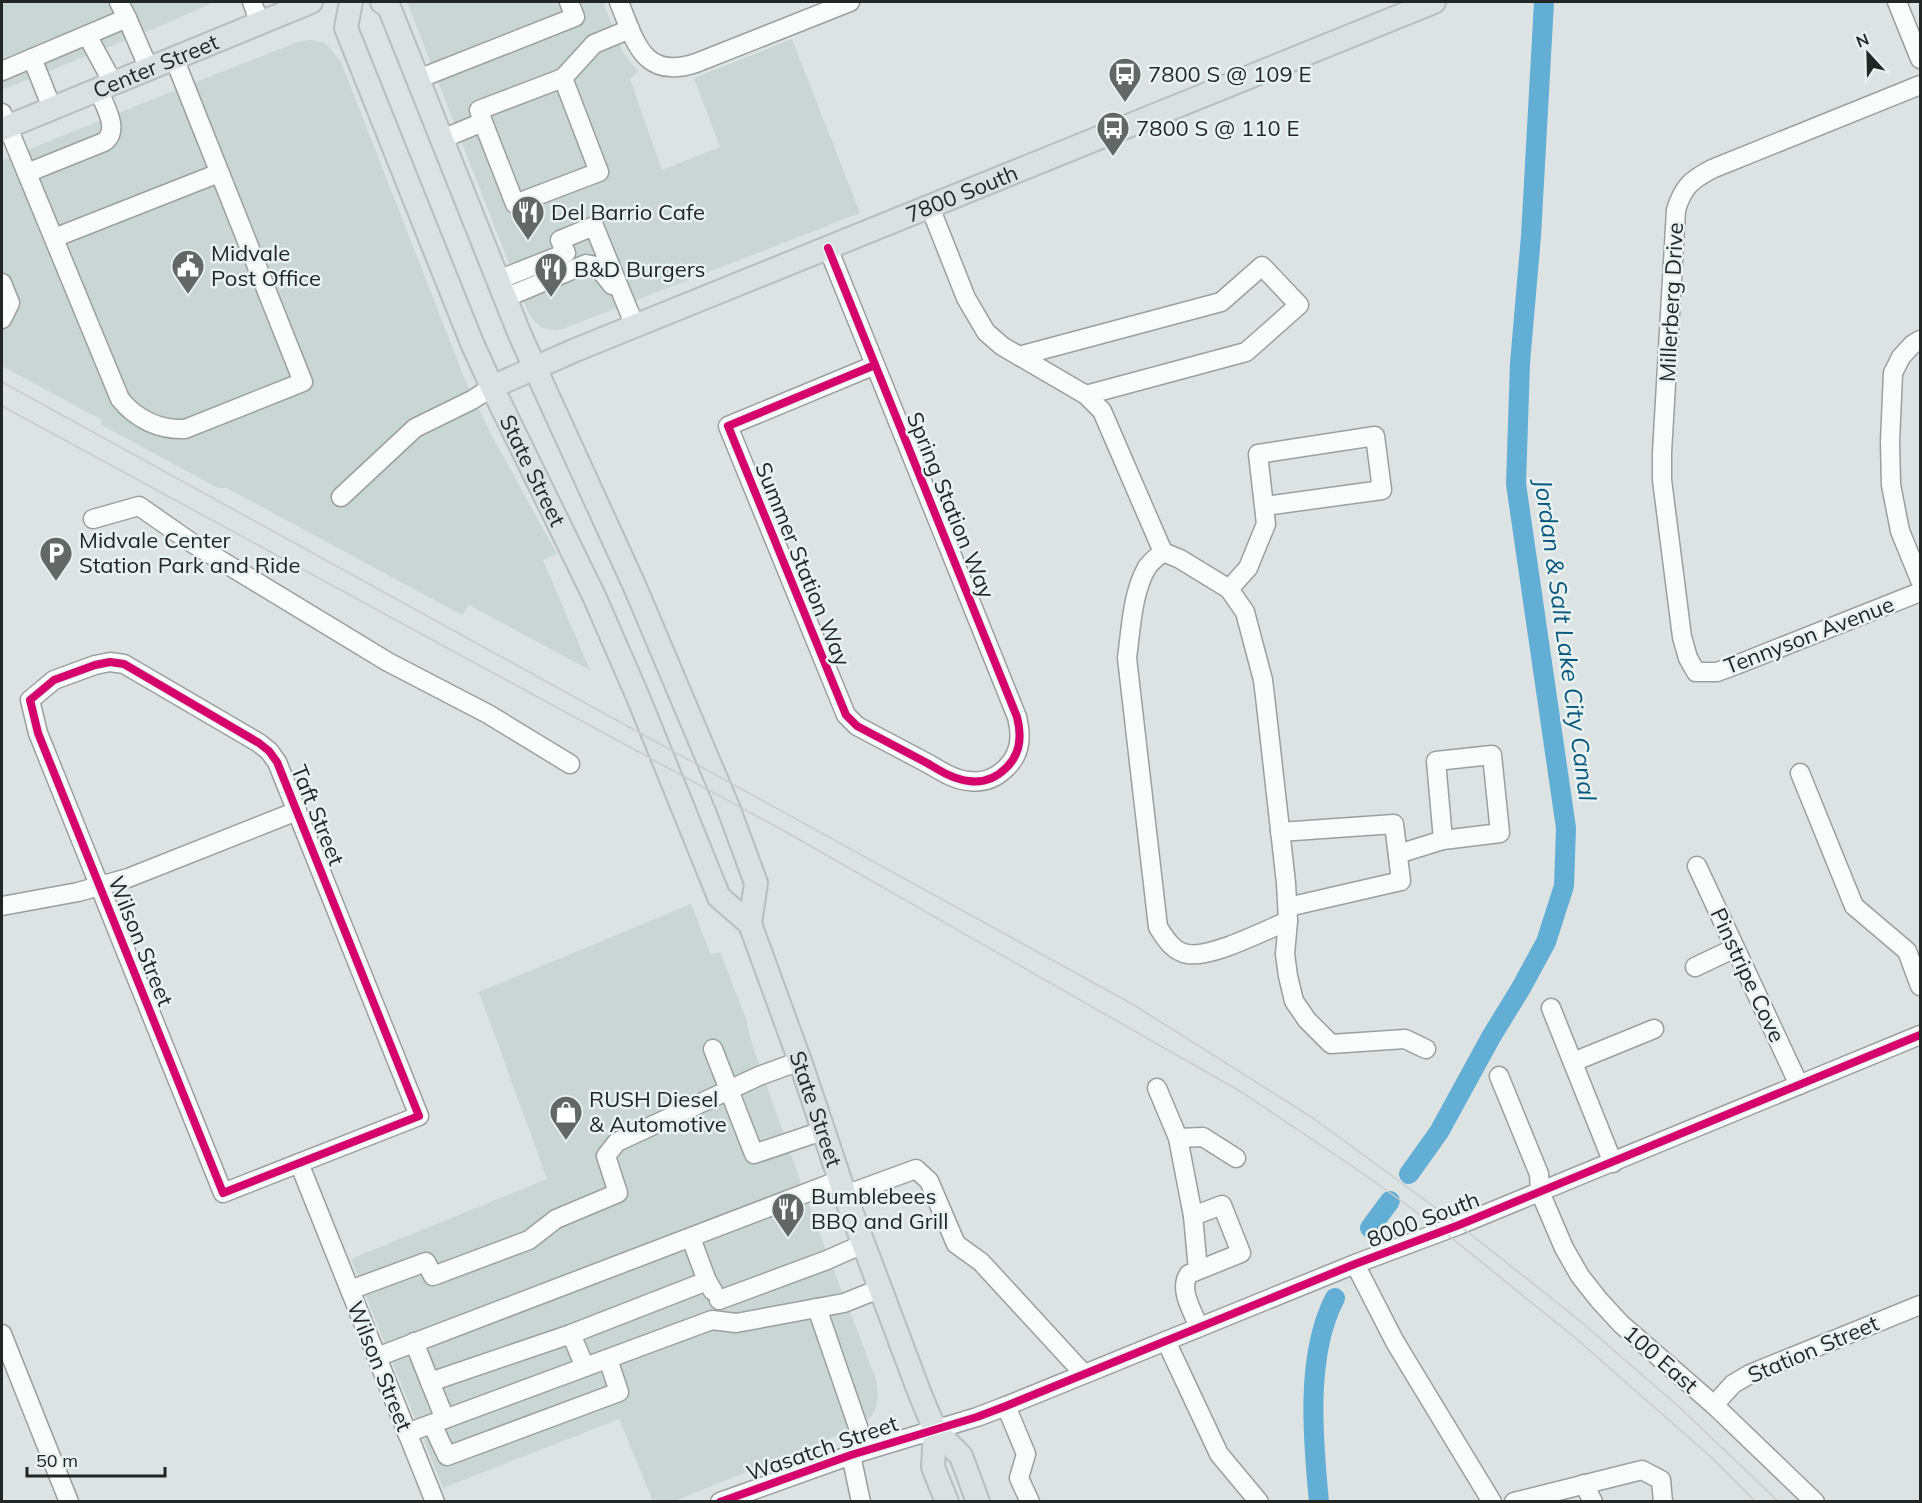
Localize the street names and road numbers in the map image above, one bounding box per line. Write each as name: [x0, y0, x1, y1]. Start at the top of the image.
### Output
street label: Center Street: [89, 27, 223, 104]
street label: 7800 South: [902, 158, 1022, 229]
street label: Millerberg Drive: [1653, 222, 1689, 382]
street label: Spring Station Way: [901, 408, 1001, 603]
street label: State Street: [494, 410, 572, 531]
street label: Summer Station Way: [749, 458, 857, 670]
street label: Tennyson Avenue: [1720, 590, 1898, 680]
street label: Taft Street: [285, 761, 351, 870]
street label: Wilson Street: [102, 872, 180, 1010]
street label: Pinstripe Cove: [1705, 903, 1791, 1047]
street label: State Street: [783, 1047, 849, 1171]
street label: 8000 South: [1363, 1185, 1483, 1253]
street label: Wilson Street: [341, 1297, 419, 1435]
street label: Station Street: [1743, 1309, 1883, 1389]
street label: 100 East: [1618, 1319, 1704, 1399]
street label: Wasatch Street: [743, 1409, 902, 1487]

